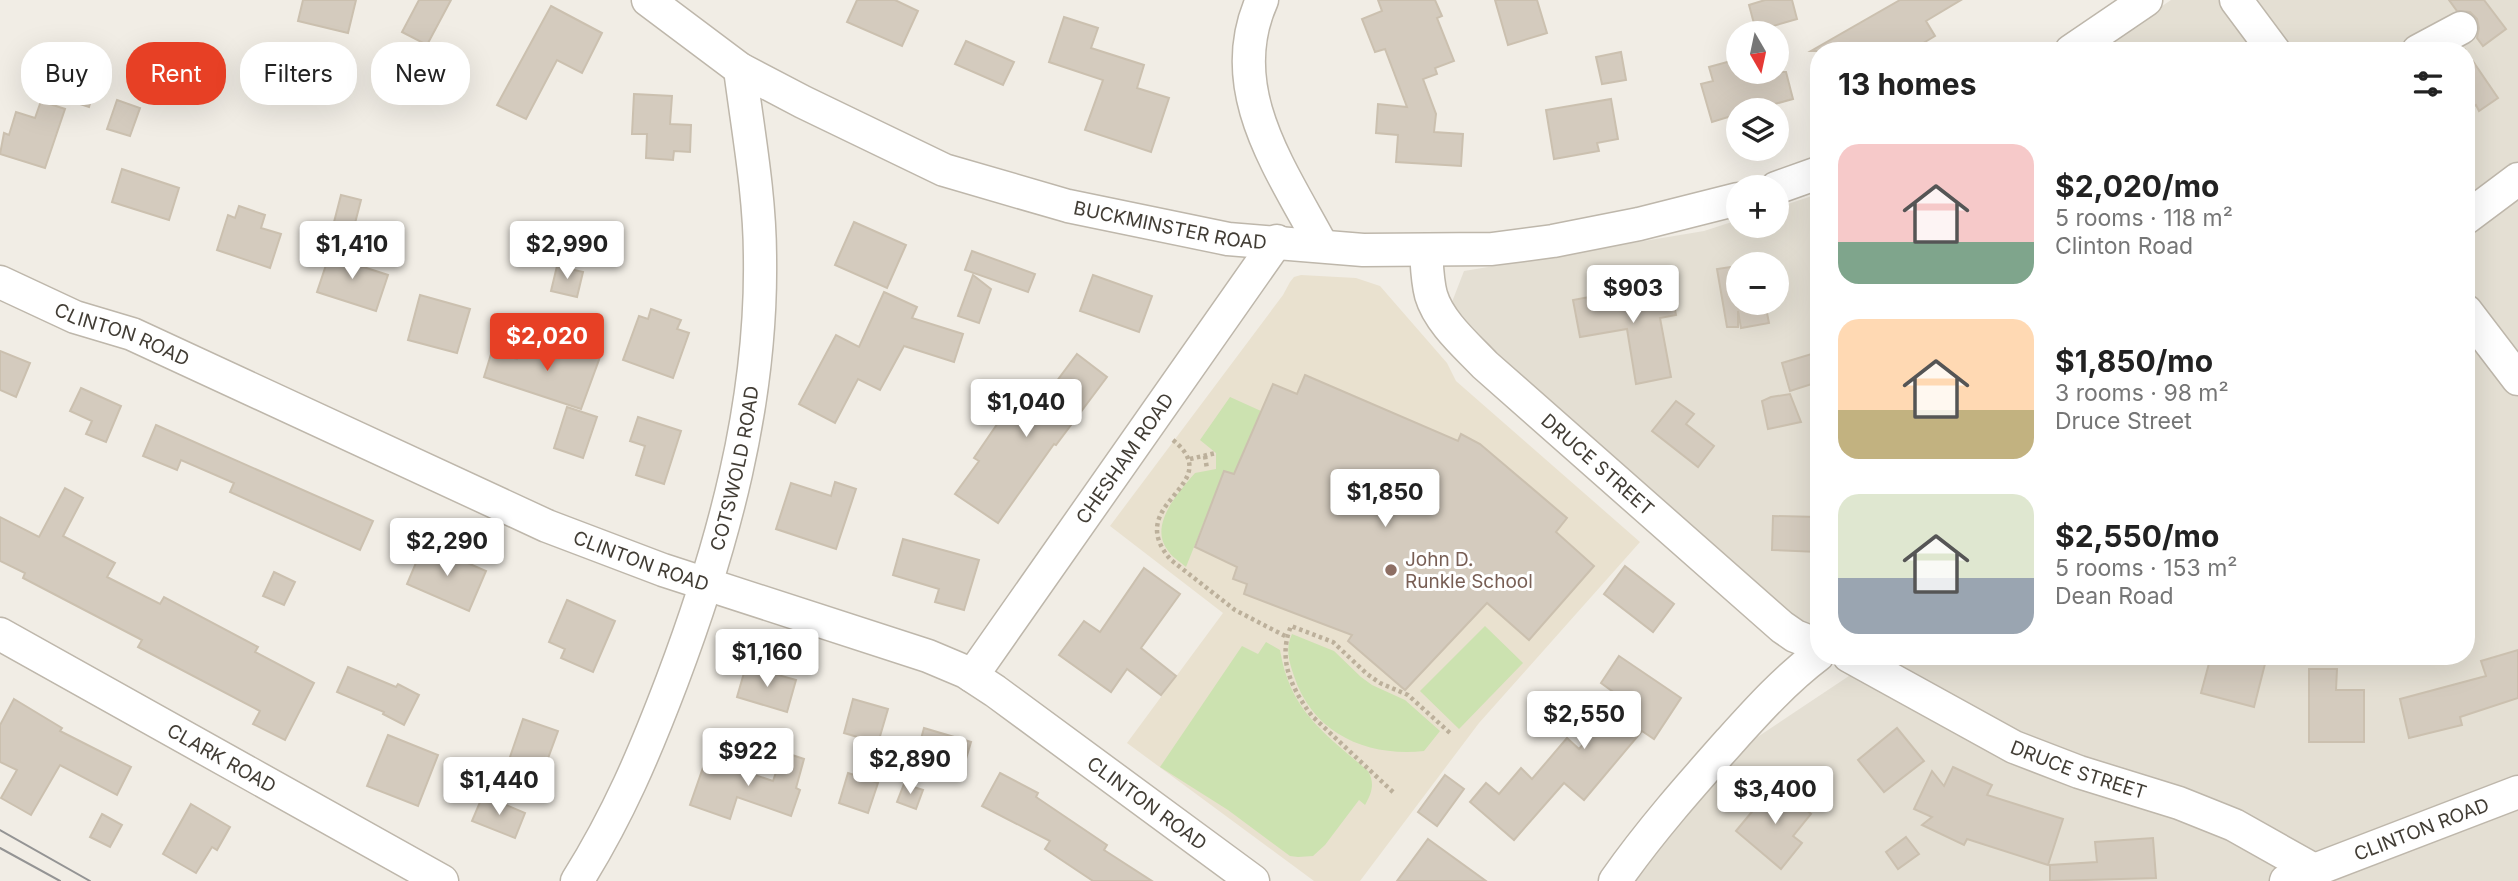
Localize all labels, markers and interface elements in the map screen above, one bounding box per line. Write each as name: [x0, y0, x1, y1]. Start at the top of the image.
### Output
north arrow: [1726, 21, 1788, 84]
map controls: [1726, 21, 1789, 315]
chip: Buy: [21, 42, 112, 105]
chip: Rent: [126, 42, 226, 105]
chip: Filters: [240, 42, 357, 105]
chip: New: [371, 42, 470, 105]
icon: filters: [2409, 65, 2447, 103]
text: 13 homes: [1838, 66, 1977, 102]
button: layers: [1726, 98, 1789, 161]
text: $2,020/mo: [2055, 168, 2219, 204]
icon: home: [1894, 172, 1978, 256]
button: +: [1726, 175, 1789, 238]
street label: BUCKMINSTER ROAD: [1072, 196, 1268, 254]
text: 5 rooms · 118 m²: [2055, 204, 2233, 232]
pin: $1,410: [295, 222, 409, 281]
pin: $2,990: [510, 222, 624, 281]
text: $1,410: [316, 230, 388, 258]
text: $2,990: [526, 230, 608, 258]
text: Clinton Road: [2055, 232, 2193, 260]
button: −: [1726, 252, 1789, 315]
pin: $903: [1592, 266, 1674, 325]
text: $903: [1603, 274, 1663, 302]
street label: CLINTON ROAD: [51, 298, 193, 371]
pin: $2,020: [490, 314, 604, 373]
text: $2,020: [506, 322, 588, 350]
text: $1,850/mo: [2055, 343, 2213, 379]
icon: home: [1894, 347, 1978, 431]
text: 3 rooms · 98 m²: [2055, 379, 2229, 407]
pin: $1,040: [969, 380, 1083, 439]
street label: COTSWOLD ROAD: [705, 384, 763, 553]
text: $1,040: [987, 388, 1065, 416]
street label: CHESHAM ROAD: [1071, 388, 1178, 528]
text: Druce Street: [2055, 407, 2192, 435]
street label: DRUCE STREET: [1537, 409, 1659, 520]
pin: $1,850: [1328, 470, 1442, 529]
text: $1,850: [1346, 478, 1424, 506]
pin: $2,290: [390, 518, 504, 578]
text: $2,550/mo: [2055, 518, 2219, 554]
icon: home: [1894, 522, 1978, 606]
street label: CLINTON ROAD: [570, 526, 712, 596]
text: $2,290: [406, 527, 488, 555]
place label: John D. Runkle School: [1405, 548, 1533, 593]
text: 5 rooms · 153 m²: [2055, 554, 2237, 582]
marker: John D. Runkle School: [1383, 562, 1399, 578]
text: Dean Road: [2055, 582, 2174, 610]
pin: $1,160: [710, 630, 824, 689]
text: $1,160: [732, 638, 802, 666]
pin: $2,550: [1527, 692, 1641, 751]
text: $2,550: [1543, 700, 1625, 728]
street label: CLARK ROAD: [163, 718, 280, 797]
pin: $922: [707, 728, 789, 788]
street label: DRUCE STREET: [2007, 735, 2149, 804]
pin: $2,890: [853, 736, 967, 796]
text: $922: [719, 737, 777, 765]
text: $2,890: [869, 745, 951, 773]
street label: CLINTON ROAD: [1083, 751, 1211, 855]
pin: $1,440: [442, 758, 556, 817]
text: $1,440: [459, 766, 539, 794]
pin: $3,400: [1718, 766, 1832, 826]
text: $3,400: [1733, 775, 1817, 803]
street label: CLINTON ROAD: [2351, 793, 2492, 865]

